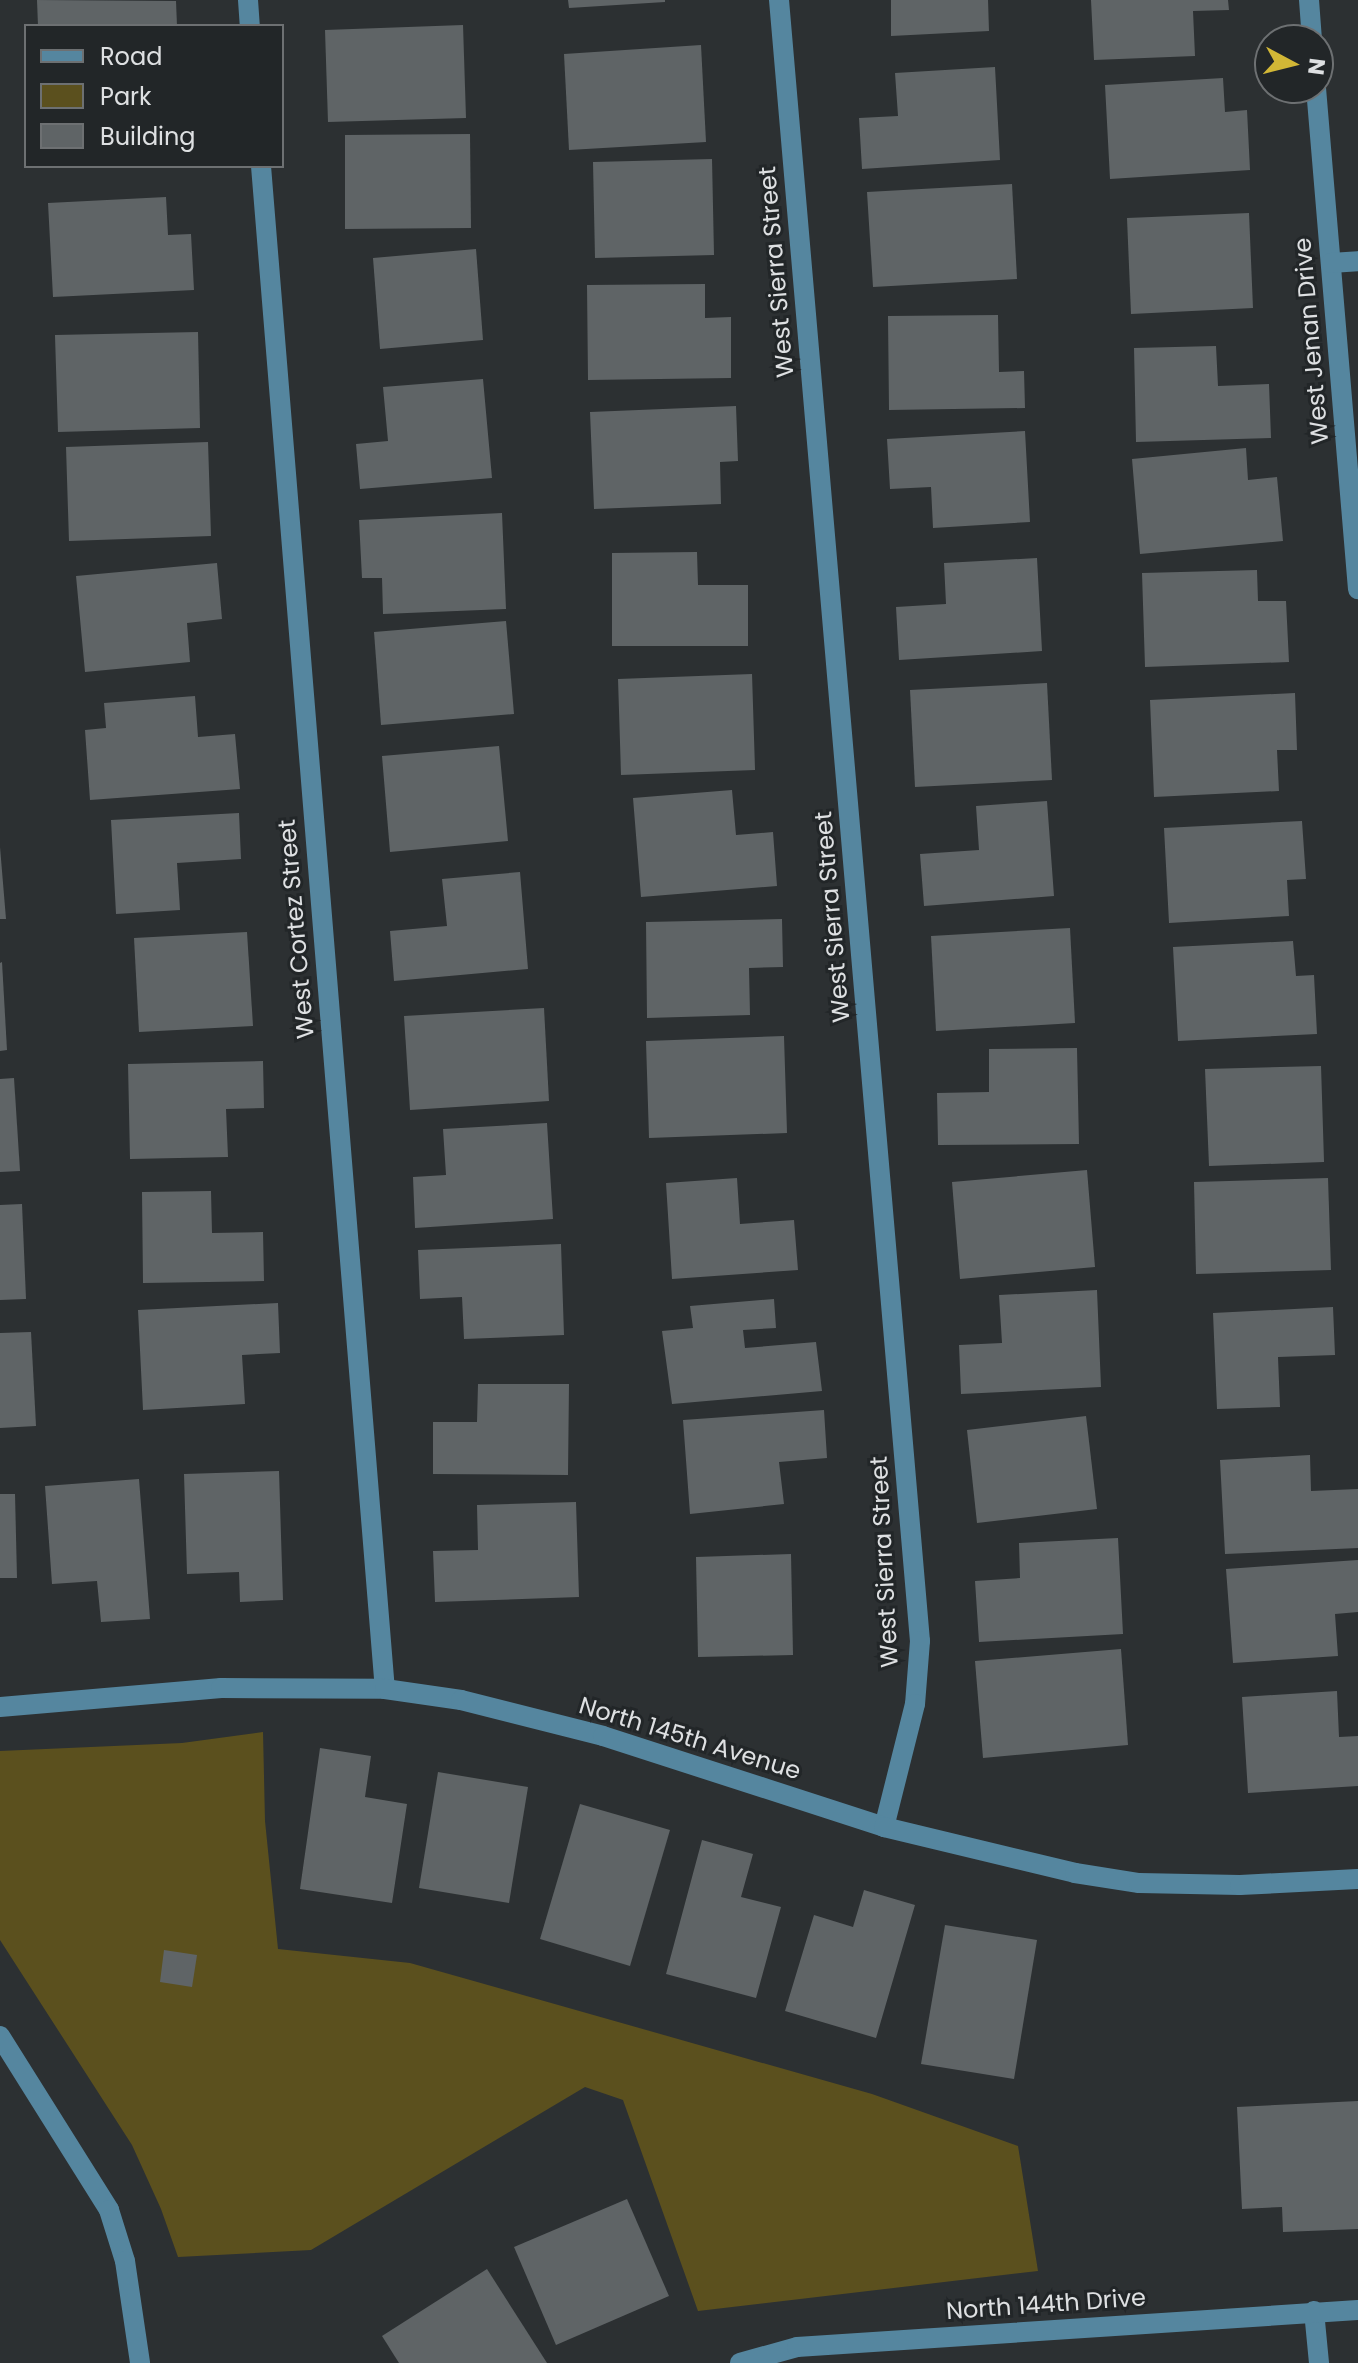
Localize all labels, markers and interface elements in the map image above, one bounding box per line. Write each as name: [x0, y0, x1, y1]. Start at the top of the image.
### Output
legend: [24, 24, 284, 168]
north arrow: [1254, 24, 1334, 104]
text: Road: [100, 40, 162, 73]
text: N: [1300, 57, 1333, 77]
text: Park: [100, 80, 151, 113]
text: Building: [100, 120, 196, 153]
street label: West Sierra Street: [752, 165, 800, 379]
street label: West Jenan Drive: [1288, 237, 1334, 445]
street label: West Sierra Street: [808, 810, 856, 1024]
street label: West Cortez Street: [272, 818, 320, 1040]
street label: West Sierra Street: [864, 1456, 904, 1668]
street label: North 145th Avenue: [576, 1691, 804, 1785]
street label: North 144th Drive: [945, 2283, 1147, 2325]

